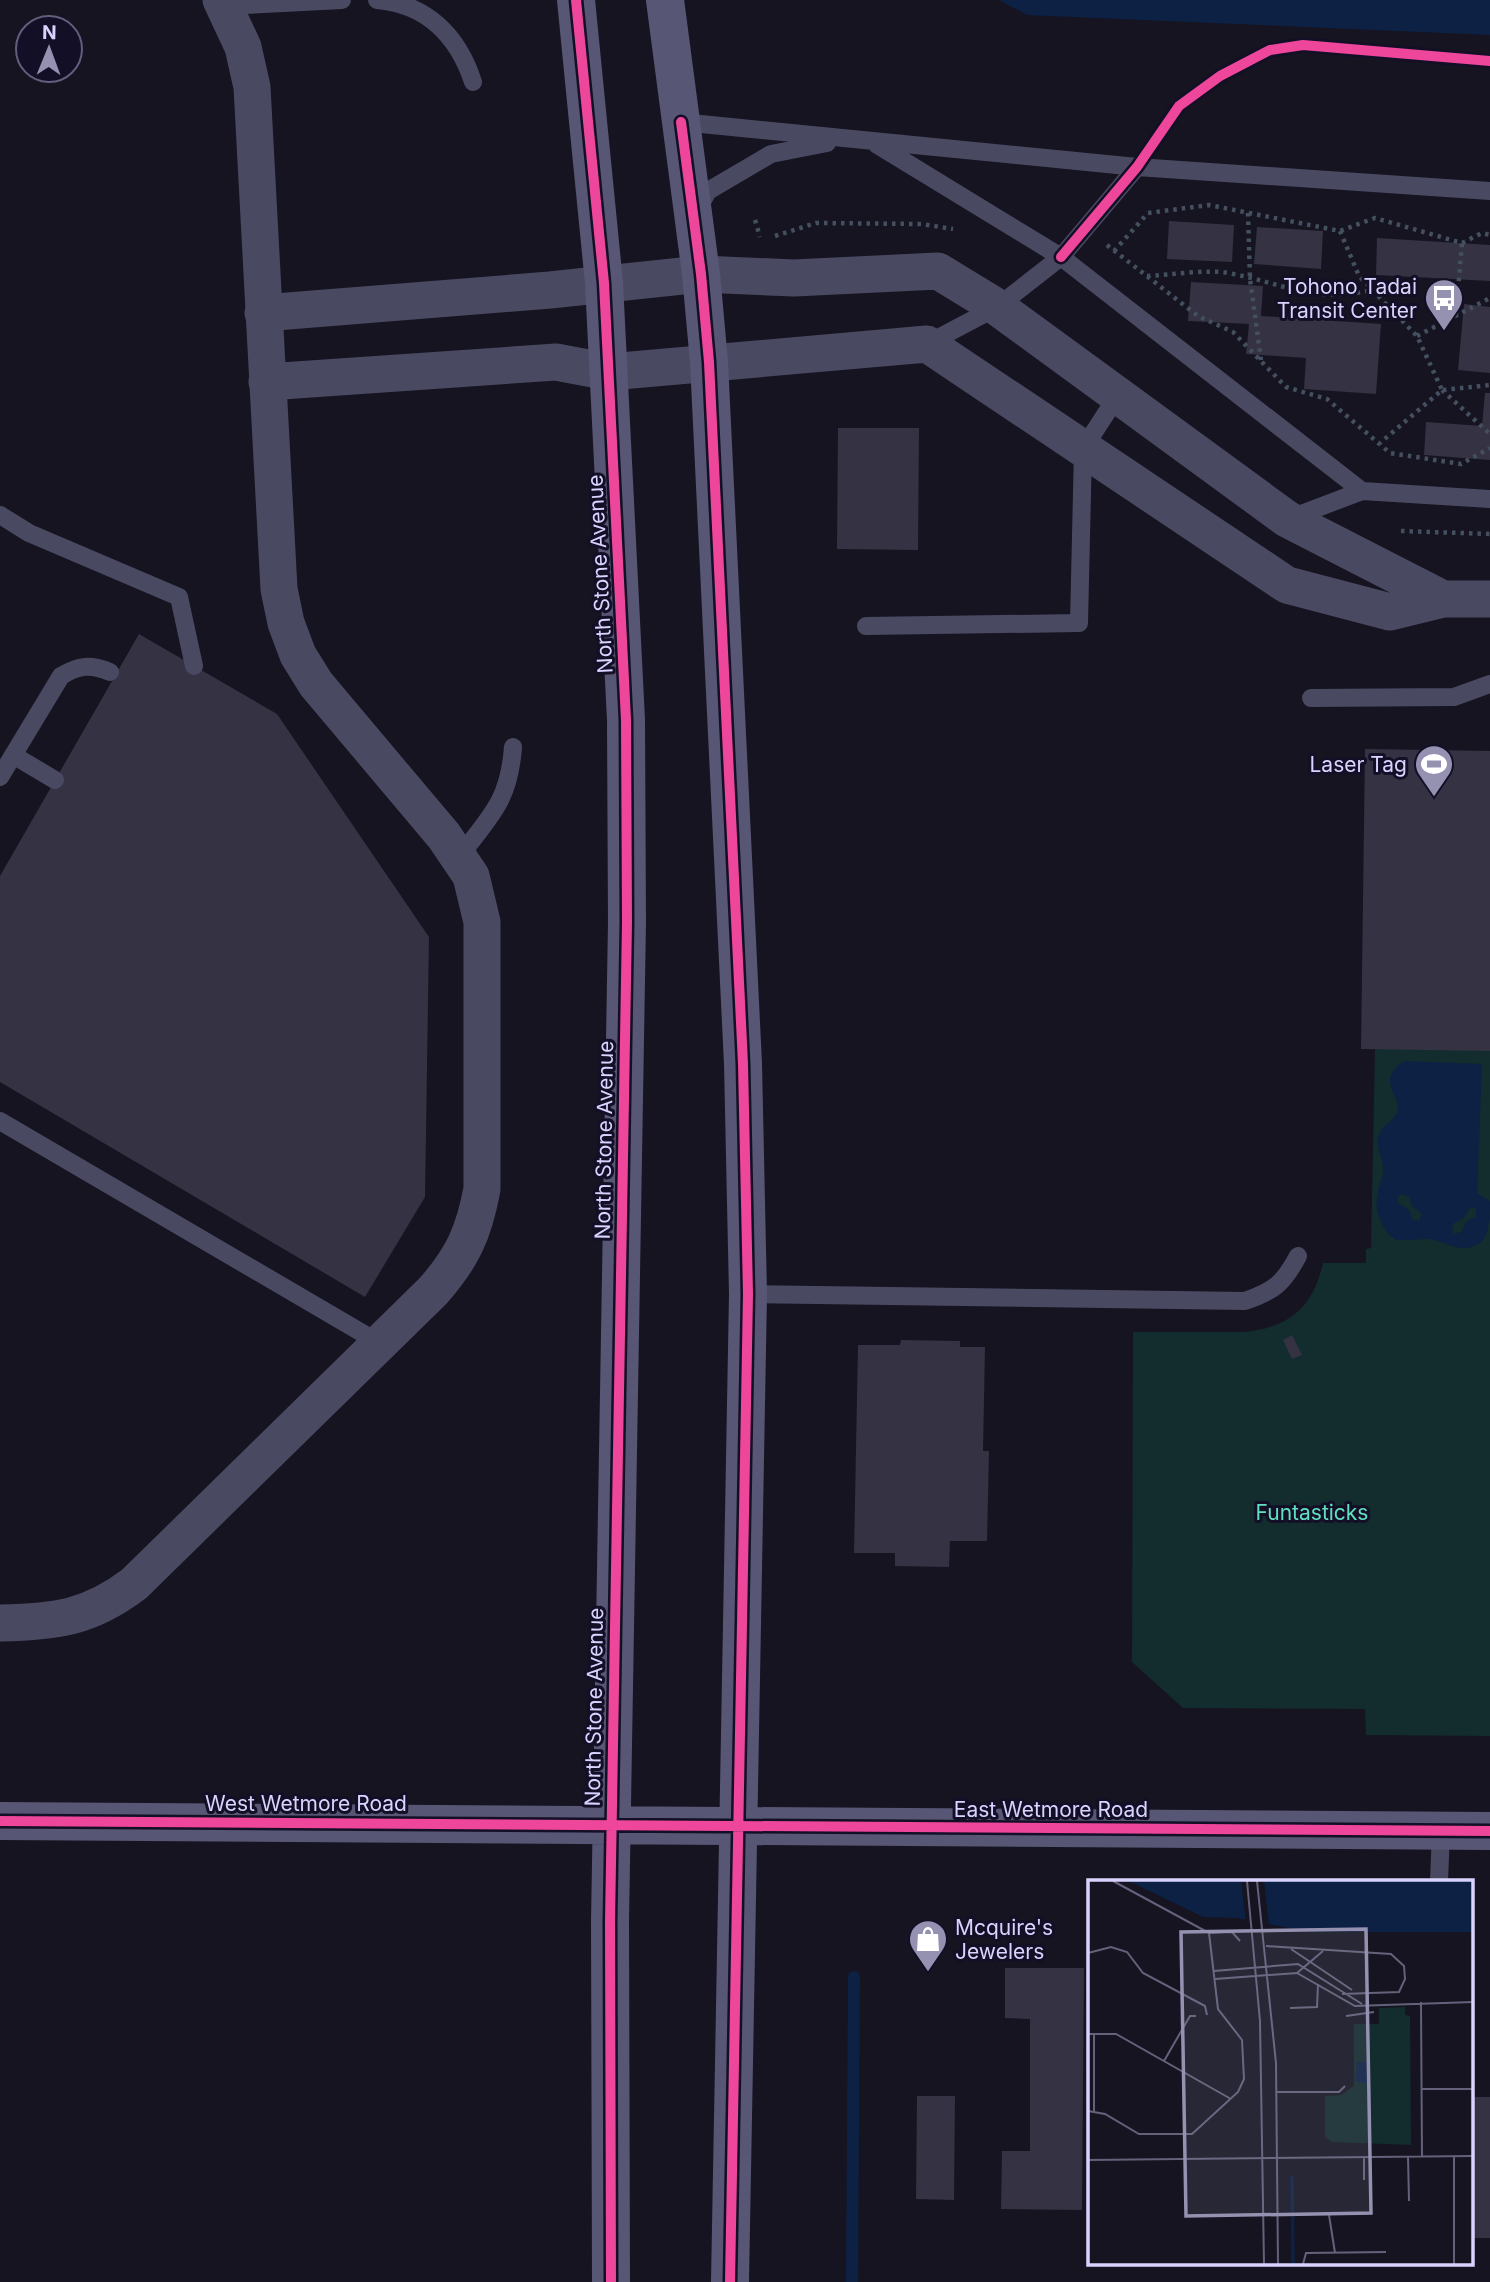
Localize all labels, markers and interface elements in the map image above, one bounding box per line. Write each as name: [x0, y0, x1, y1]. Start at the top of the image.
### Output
north arrow: [14, 14, 84, 84]
text: N: [42, 21, 57, 44]
place label: Tohono Tadai Transit Center: [1277, 274, 1417, 323]
bus stop icon: Tohono Tadai Transit Center: [1423, 277, 1465, 332]
street label: North Stone Avenue: [582, 474, 618, 674]
sports icon: Laser Tag: [1413, 743, 1455, 798]
place label: Laser Tag: [1310, 752, 1407, 777]
street label: North Stone Avenue: [590, 1040, 618, 1240]
park label: Funtasticks: [1256, 1500, 1368, 1525]
street label: North Stone Avenue: [580, 1607, 608, 1807]
street label: West Wetmore Road: [205, 1791, 407, 1816]
street label: East Wetmore Road: [954, 1797, 1148, 1822]
inset map: [1088, 1880, 1472, 2264]
place label: Mcquire's Jewelers: [955, 1915, 1053, 1964]
shop icon: Mcquire's Jewelers: [907, 1918, 949, 1973]

